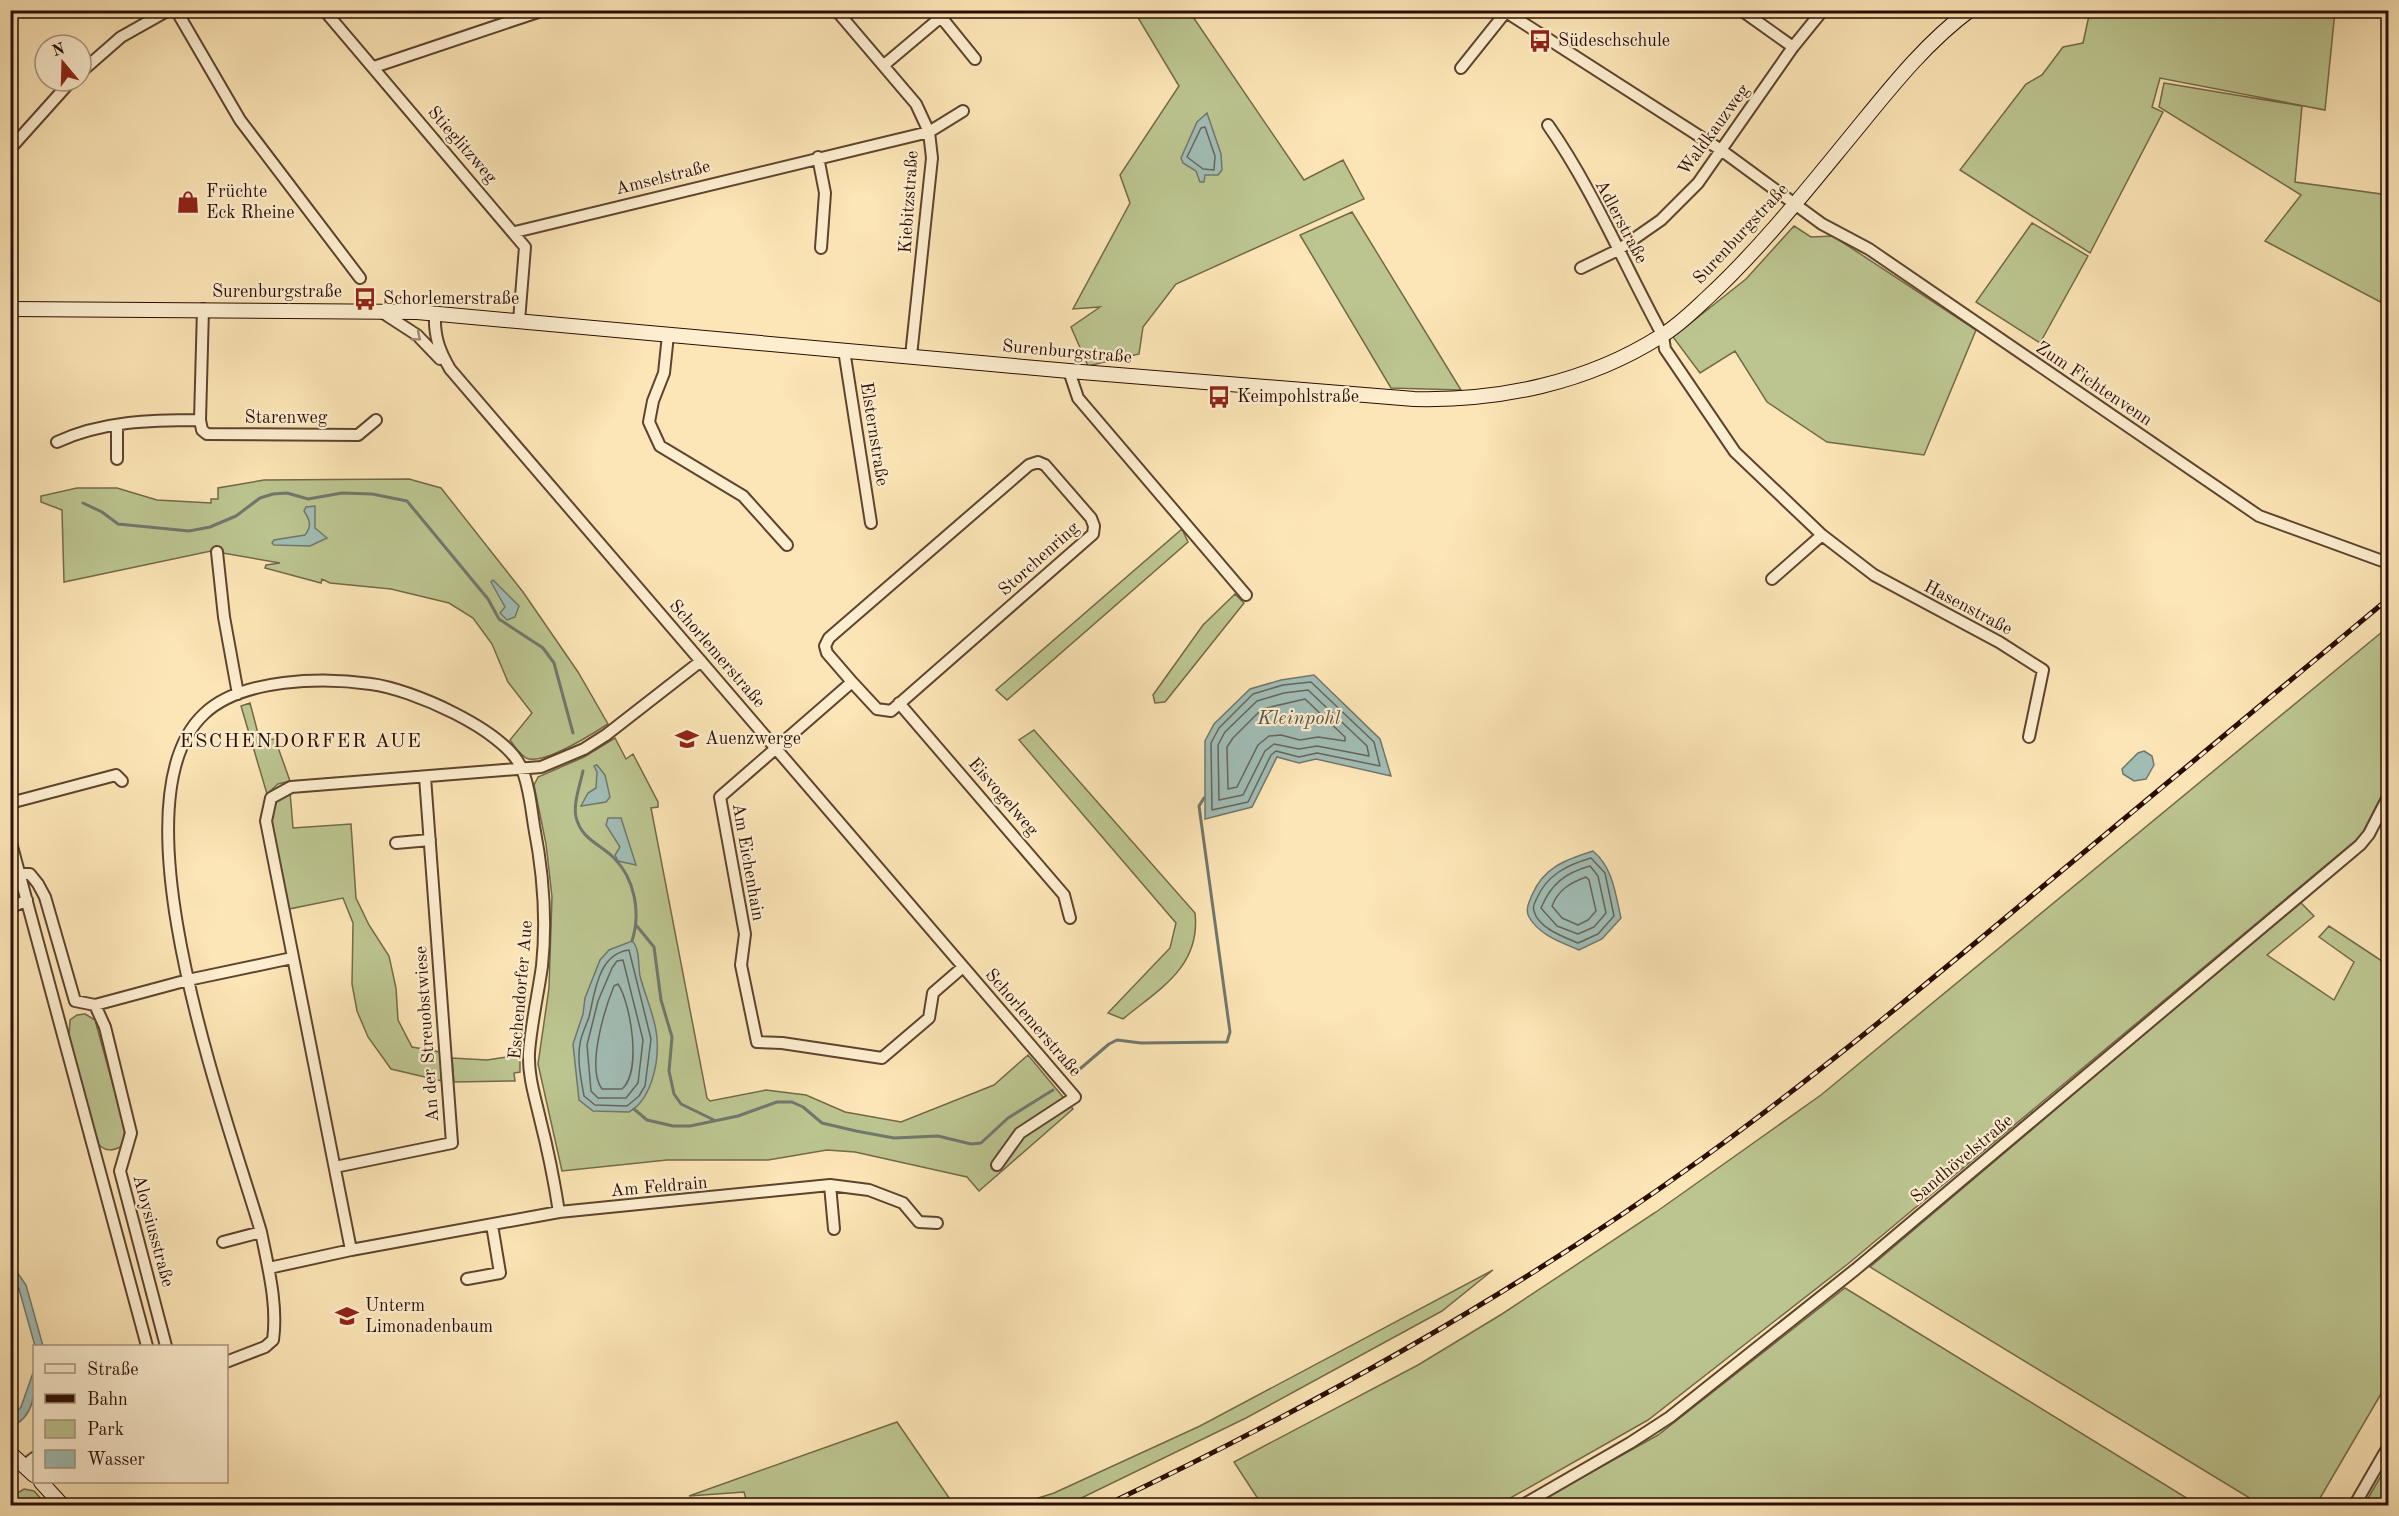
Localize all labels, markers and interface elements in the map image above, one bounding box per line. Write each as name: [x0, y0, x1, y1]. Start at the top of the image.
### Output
bus stop icon: Südeschschule: [1527, 28, 1553, 54]
place label: Südeschschule: [1558, 32, 1670, 50]
north arrow: [33, 33, 93, 93]
text: N: [50, 41, 68, 60]
street label: Waldkauzweg: [1675, 81, 1753, 179]
street label: Stieglitzweg: [424, 103, 500, 187]
street label: Kiebitzstraße: [896, 150, 922, 254]
street label: Amselstraße: [614, 158, 712, 198]
street label: Adlerstraße: [1592, 177, 1650, 267]
street label: Surenburgstraße: [1690, 180, 1792, 288]
place label: Früchte Eck Rheine: [206, 183, 295, 222]
shop icon: Früchte Eck Rheine: [175, 189, 201, 215]
street label: Surenburgstraße: [212, 283, 342, 301]
bus stop icon: Schorlemerstraße: [352, 286, 378, 312]
place label: Schorlemerstraße: [383, 290, 519, 308]
one-way arrow: [410, 330, 421, 341]
street label: Surenburgstraße: [1001, 337, 1133, 367]
street label: Zum Fichtenvenn: [2033, 339, 2156, 430]
street label: Elsternstraße: [857, 381, 891, 487]
bus stop icon: Keimpohlstraße: [1206, 384, 1232, 410]
place label: Keimpohlstraße: [1237, 388, 1359, 406]
street label: Starenweg: [245, 409, 328, 427]
street label: Storchenring: [995, 518, 1083, 600]
street label: Hasenstraße: [1921, 577, 2015, 639]
street label: Schorlemerstraße: [665, 597, 769, 711]
water label: Kleinpohl: [1256, 709, 1341, 729]
school or university icon: Auenzwerge: [674, 726, 700, 752]
place label: Auenzwerge: [705, 730, 801, 748]
district label: ESCHENDORFER AUE: [180, 732, 422, 752]
street label: Eisvogelweg: [964, 755, 1042, 840]
street label: Am Eichenhain: [729, 802, 767, 923]
street label: Eschendorfer Aue: [506, 920, 536, 1060]
street label: An der Streuobstwiese: [412, 945, 442, 1123]
street label: Schorlemerstraße: [981, 966, 1085, 1080]
street label: Sandhövelstraße: [1908, 1111, 2016, 1207]
street label: Aloysiusstraße: [129, 1173, 177, 1289]
street label: Am Feldrain: [610, 1174, 709, 1200]
place label: Unterm Limonadenbaum: [365, 1297, 493, 1336]
school or university icon: Unterm Limonadenbaum: [334, 1303, 360, 1329]
legend: [33, 1345, 228, 1483]
text: Straße: [87, 1361, 138, 1379]
text: Bahn: [87, 1391, 128, 1409]
text: Park: [87, 1421, 124, 1439]
text: Wasser: [87, 1451, 146, 1469]

